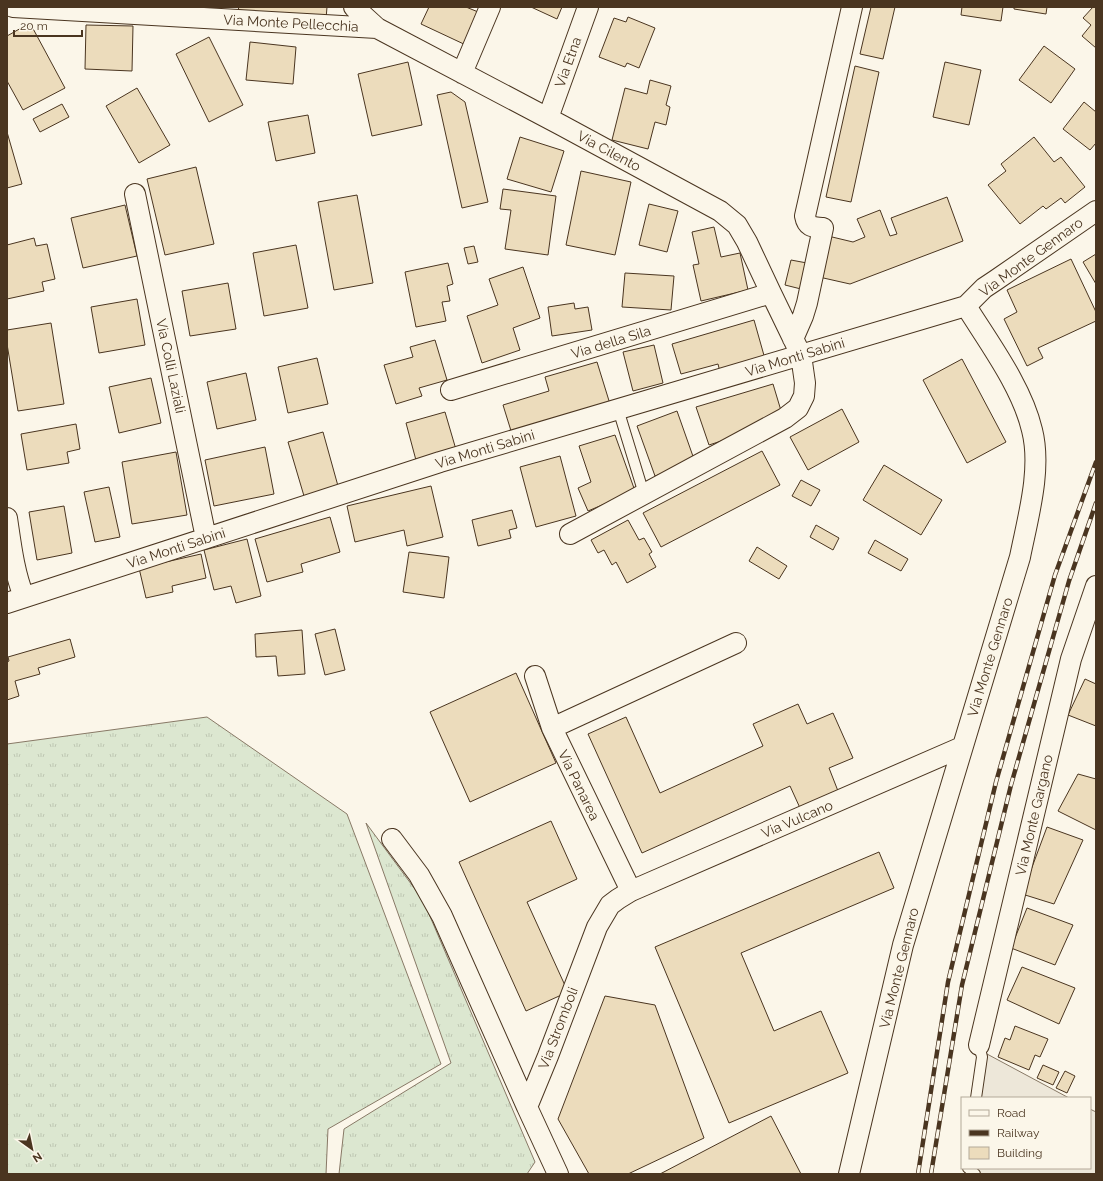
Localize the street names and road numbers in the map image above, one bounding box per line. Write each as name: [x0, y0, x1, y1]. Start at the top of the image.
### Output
street label: Via Monte Pellecchia: [223, 11, 359, 35]
street label: Via Etna: [551, 35, 585, 89]
street label: Via Cilento: [575, 128, 643, 174]
street label: Via Monte Gennaro: [976, 214, 1086, 300]
street label: Via Colli Laziali: [153, 317, 189, 415]
street label: Via della Sila: [569, 322, 653, 362]
street label: Via Monti Sabini: [744, 334, 846, 380]
street label: Via Monti Sabini: [434, 426, 536, 472]
street label: Via Monti Sabini: [125, 525, 227, 571]
street label: Via Monte Gennaro: [964, 595, 1016, 719]
street label: Via Panarea: [555, 747, 603, 823]
street label: Via Monte Gargano: [1012, 753, 1056, 877]
street label: Via Vulcano: [759, 797, 835, 841]
street label: Via Monte Gennaro: [876, 906, 922, 1030]
street label: Via Stromboli: [535, 985, 581, 1071]

